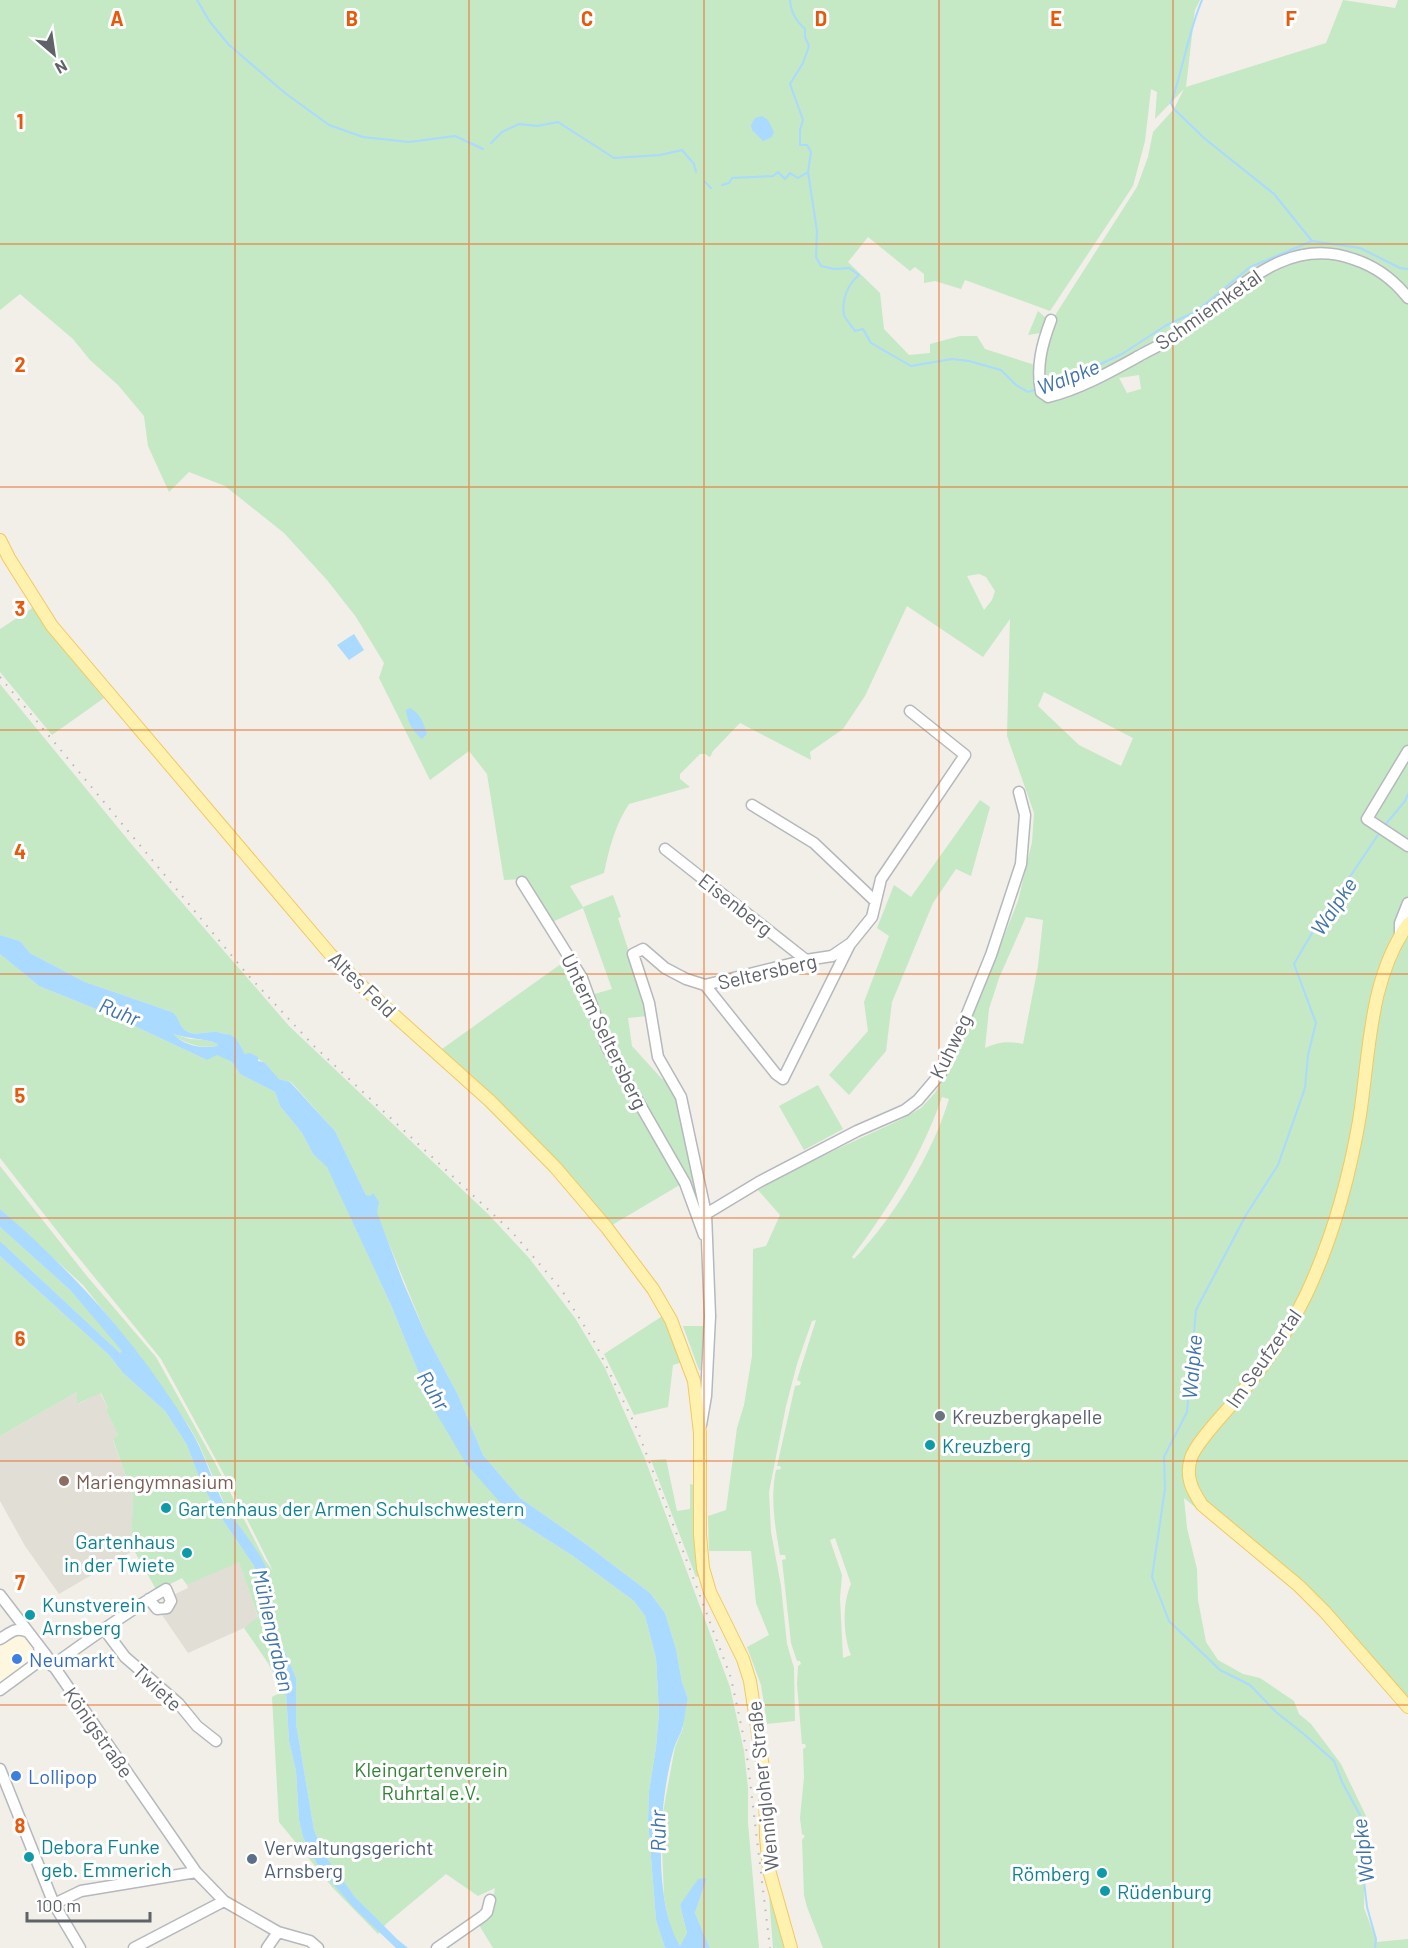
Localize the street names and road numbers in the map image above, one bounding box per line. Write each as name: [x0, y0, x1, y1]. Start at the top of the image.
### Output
street label: Schmiemketal: [1150, 264, 1266, 354]
street label: Eisenberg: [694, 868, 778, 940]
street label: Altes Feld: [324, 946, 402, 1022]
street label: Seltersberg: [715, 948, 819, 994]
street label: Unterm Seltersberg: [557, 949, 653, 1113]
street label: Kuhweg: [924, 1010, 976, 1082]
street label: Im Seufzertal: [1220, 1304, 1306, 1412]
street label: Twiete: [128, 1658, 188, 1716]
street label: Königstraße: [59, 1682, 139, 1782]
street label: Wennigloher Straße: [741, 1700, 783, 1872]

